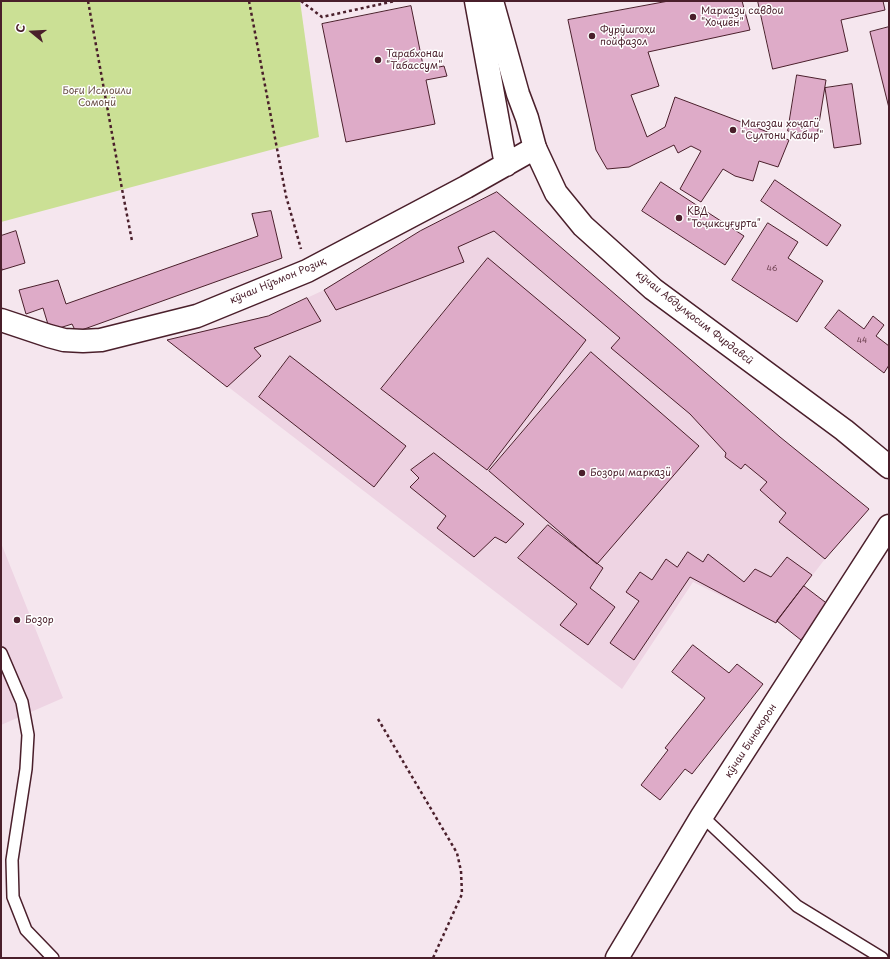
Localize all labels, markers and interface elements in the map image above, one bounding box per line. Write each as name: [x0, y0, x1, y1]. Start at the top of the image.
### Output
place label: Маркази савдои "Хоҷиён": [701, 5, 783, 28]
north arrow: [12, 12, 52, 52]
marker: Маркази савдои "Хоҷиён": [688, 12, 698, 22]
text: С: [11, 22, 29, 35]
place label: Фурӯшгоҳи пойфазол: [600, 24, 655, 48]
marker: Фурӯшгоҳи пойфазол: [587, 31, 597, 41]
place label: Тарабхонаи "Табассум": [386, 48, 444, 72]
marker: Тарабхонаи "Табассум": [373, 55, 383, 65]
park label: Боғи Исмоили Сомонӣ: [62, 85, 132, 108]
place label: Мағозаи хоҷагӣ "Султони Кабир": [741, 118, 823, 142]
marker: Мағозаи хоҷагӣ "Султони Кабир": [728, 125, 738, 135]
place label: КВД "Тоҷиксуғурта": [687, 206, 761, 230]
marker: КВД "Тоҷиксуғурта": [674, 213, 684, 223]
street label: кӯчаи Нӯъмон Розиқ: [228, 255, 328, 307]
house number: 46: [767, 264, 777, 274]
street label: кӯчаи Абдулқосим Фирдавсӣ: [633, 268, 755, 368]
house number: 44: [857, 336, 867, 346]
place label: Бозори марказӣ: [590, 467, 671, 479]
marker: Бозори марказӣ: [577, 468, 587, 478]
place label: Бозор: [25, 614, 54, 626]
marker: Бозор: [12, 615, 22, 625]
street label: кӯчаи Бинокорон: [723, 702, 779, 780]

